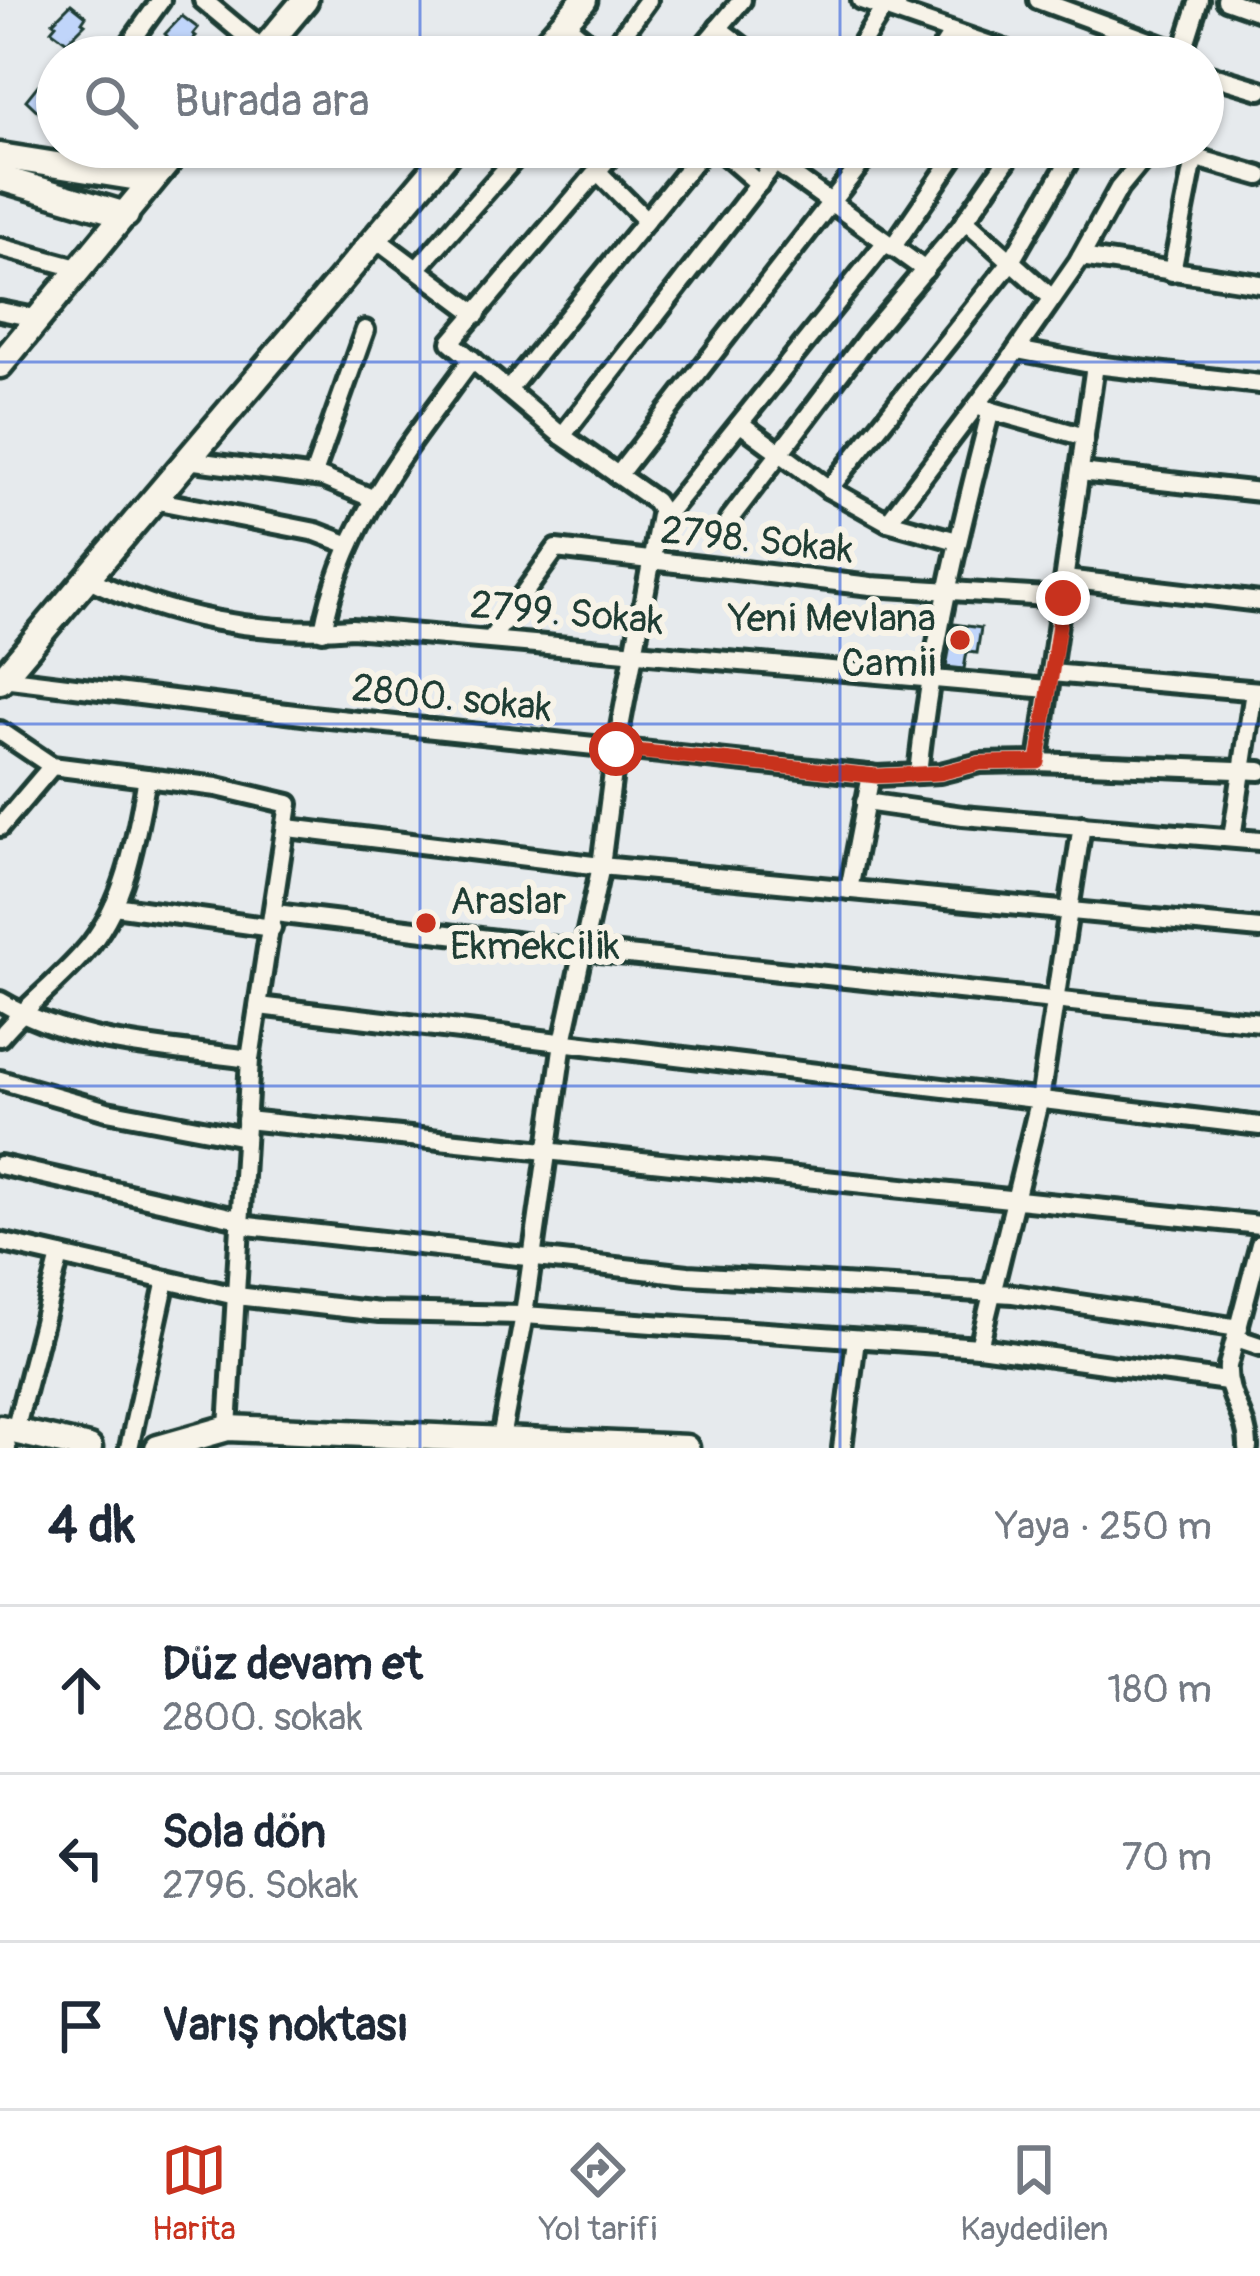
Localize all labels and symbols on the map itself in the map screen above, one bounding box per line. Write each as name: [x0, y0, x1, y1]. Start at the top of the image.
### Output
street label: 2798. Sokak: [658, 506, 856, 574]
route end: [1036, 571, 1090, 625]
street label: 2799. Sokak: [468, 580, 666, 646]
place label: Yeni Mevlana Camii: [727, 594, 936, 688]
marker: Yeni Mevlana Camii: [947, 627, 973, 653]
street label: 2800. sokak: [350, 663, 554, 733]
route start: [589, 722, 643, 776]
place label: Araslar Ekmekcilik: [450, 877, 620, 971]
marker: Araslar Ekmekcilik: [413, 910, 439, 936]

